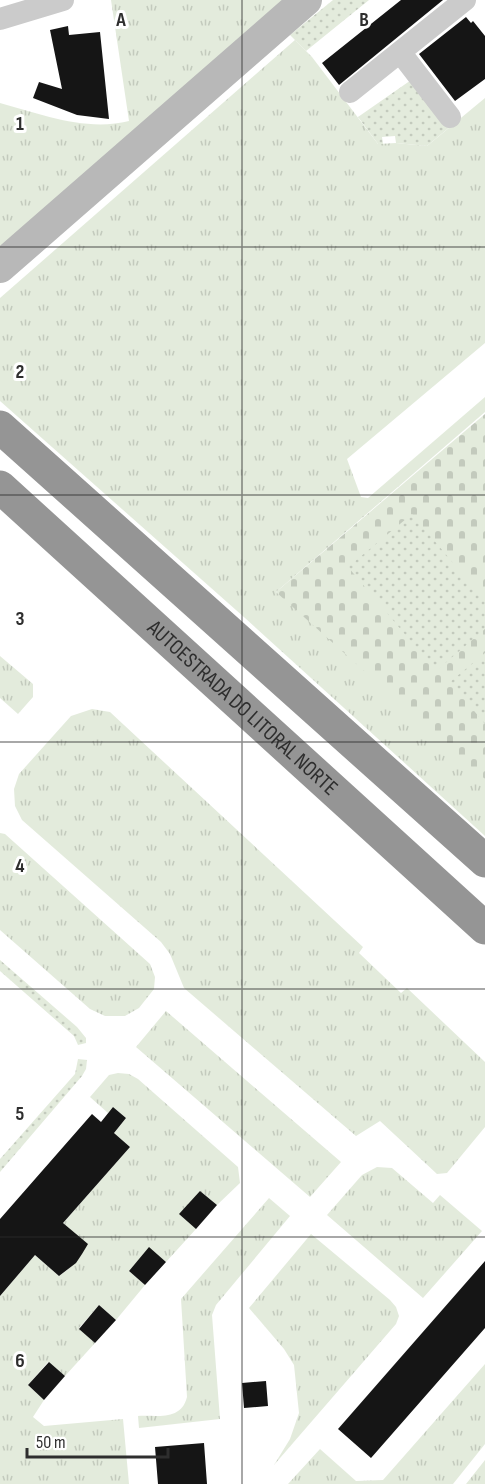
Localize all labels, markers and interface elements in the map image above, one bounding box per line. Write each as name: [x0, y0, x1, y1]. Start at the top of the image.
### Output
text: A: [115, 8, 126, 32]
text: B: [359, 8, 369, 32]
text: 1: [16, 112, 24, 136]
text: 2: [16, 360, 24, 384]
text: 3: [16, 607, 25, 631]
street label: AUTOESTRADA DO LITORAL NORTE: [141, 614, 343, 801]
text: 4: [15, 854, 25, 878]
text: 5: [16, 1102, 25, 1126]
text: 6: [15, 1349, 25, 1373]
scale bar: [27, 1421, 168, 1459]
text: 50 m: [36, 1432, 66, 1453]

